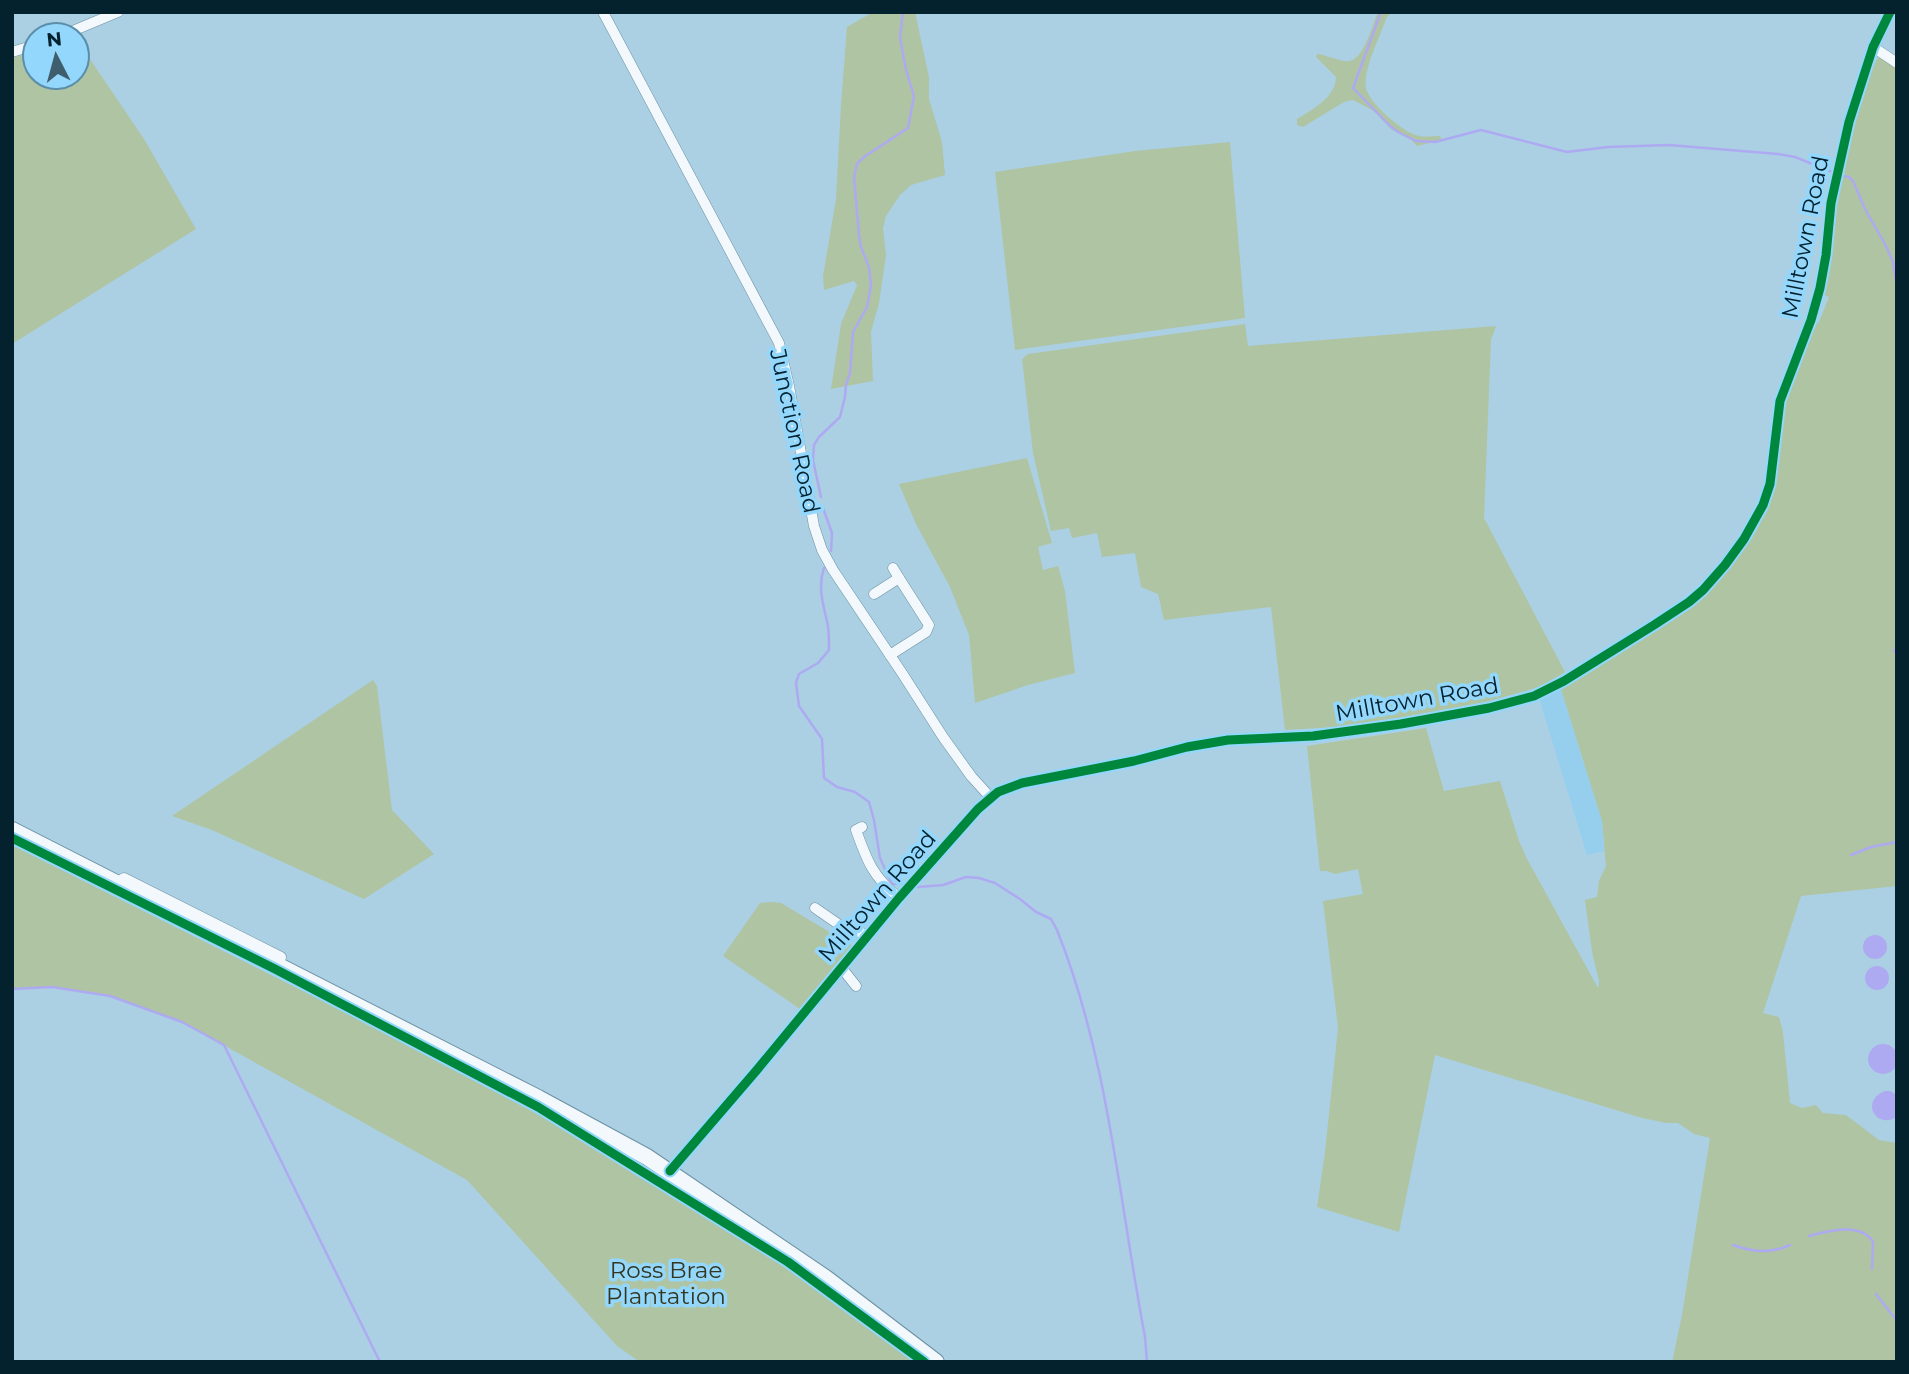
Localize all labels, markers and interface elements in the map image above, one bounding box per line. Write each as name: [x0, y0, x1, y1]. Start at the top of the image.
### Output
north arrow: [21, 21, 91, 91]
text: N: [45, 27, 63, 52]
street label: Milltown Road: [1775, 153, 1835, 321]
street label: Junction Road: [764, 345, 826, 516]
street label: Milltown Road: [1333, 671, 1501, 727]
street label: Milltown Road: [812, 824, 942, 968]
park label: Ross Brae Plantation: [606, 1256, 726, 1310]

